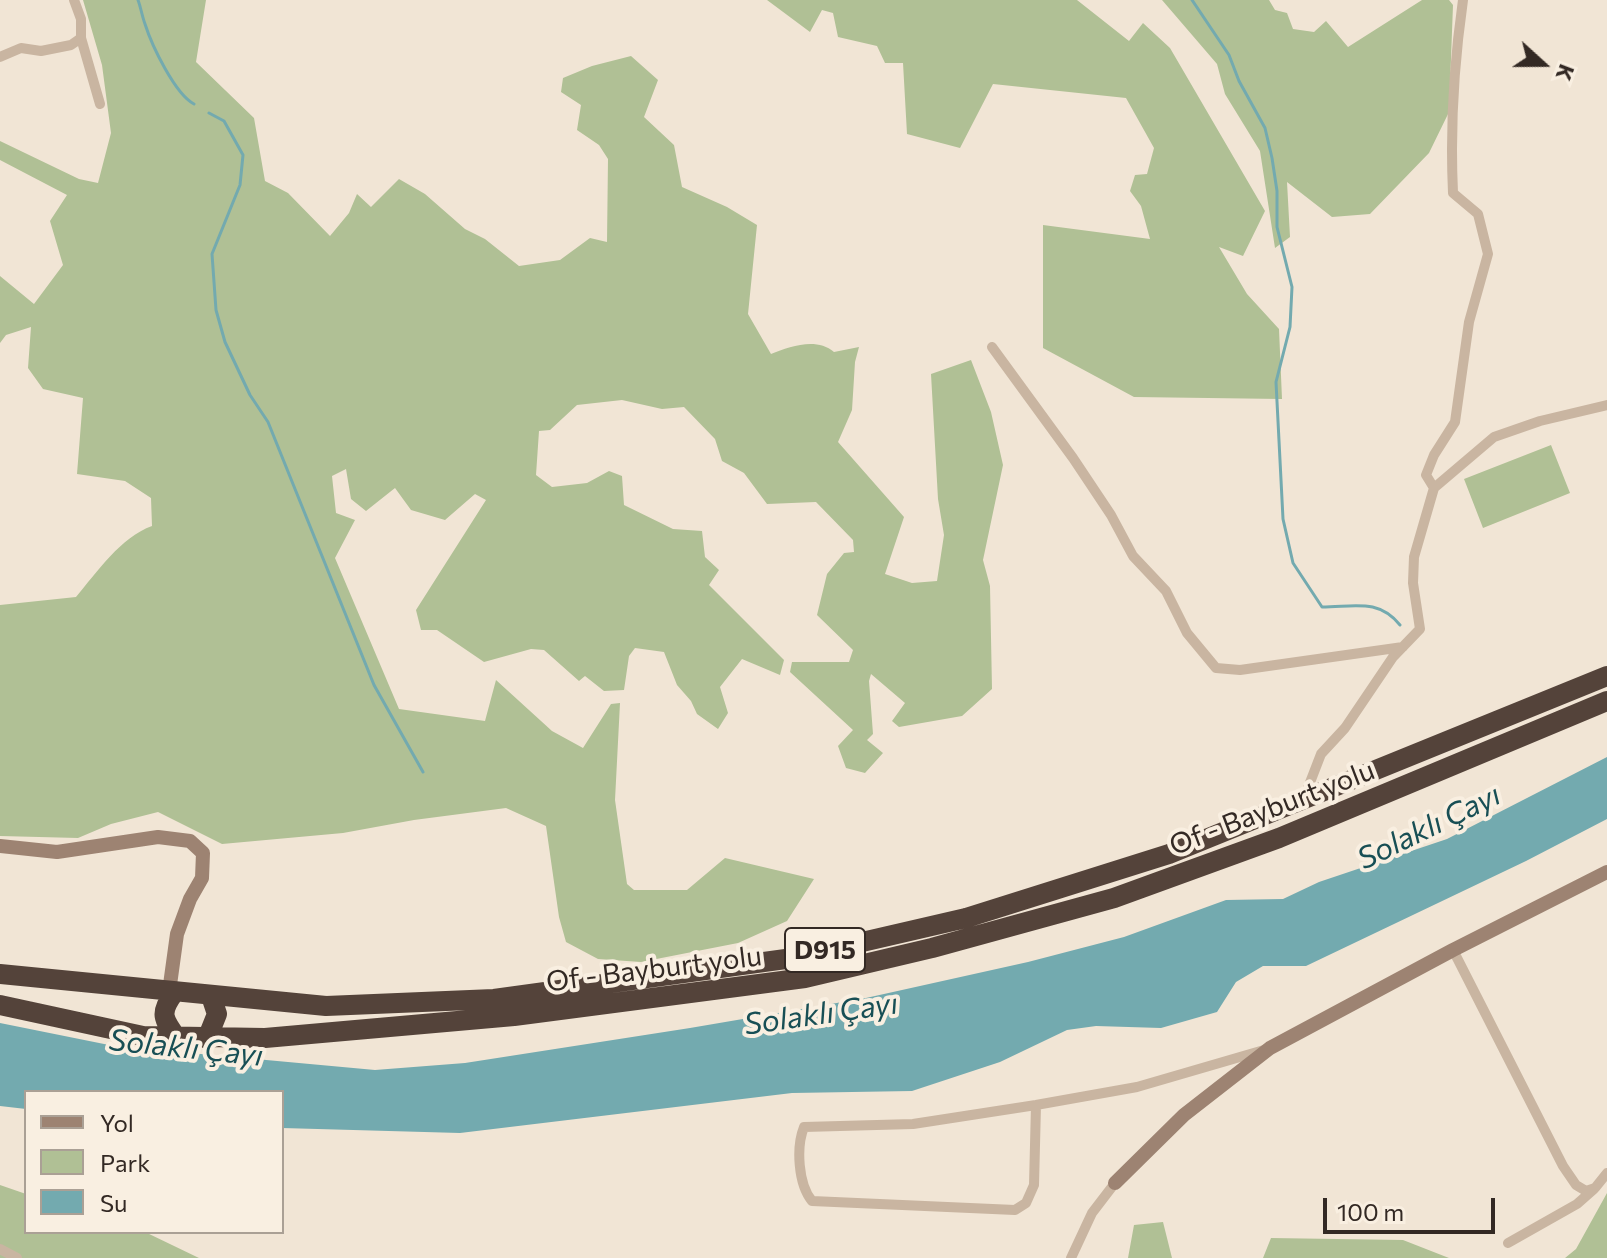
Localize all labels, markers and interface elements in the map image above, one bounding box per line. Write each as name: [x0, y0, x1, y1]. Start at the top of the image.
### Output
north arrow: [1503, 24, 1583, 104]
text: K: [1551, 61, 1581, 85]
street label: Of - Bayburt yolu: [1165, 753, 1379, 863]
water label: Solaklı Çayı: [1351, 777, 1507, 877]
road number: D915: [785, 928, 865, 972]
street label: Of - Bayburt yolu: [544, 939, 764, 999]
water label: Solaklı Çayı: [742, 985, 900, 1043]
water label: Solaklı Çayı: [107, 1022, 265, 1074]
legend: [24, 1090, 284, 1234]
text: Yol: [100, 1108, 134, 1137]
text: Park: [100, 1148, 150, 1177]
scale bar: [1327, 1182, 1499, 1232]
text: Su: [100, 1188, 127, 1217]
text: 100 m: [1337, 1197, 1404, 1226]

